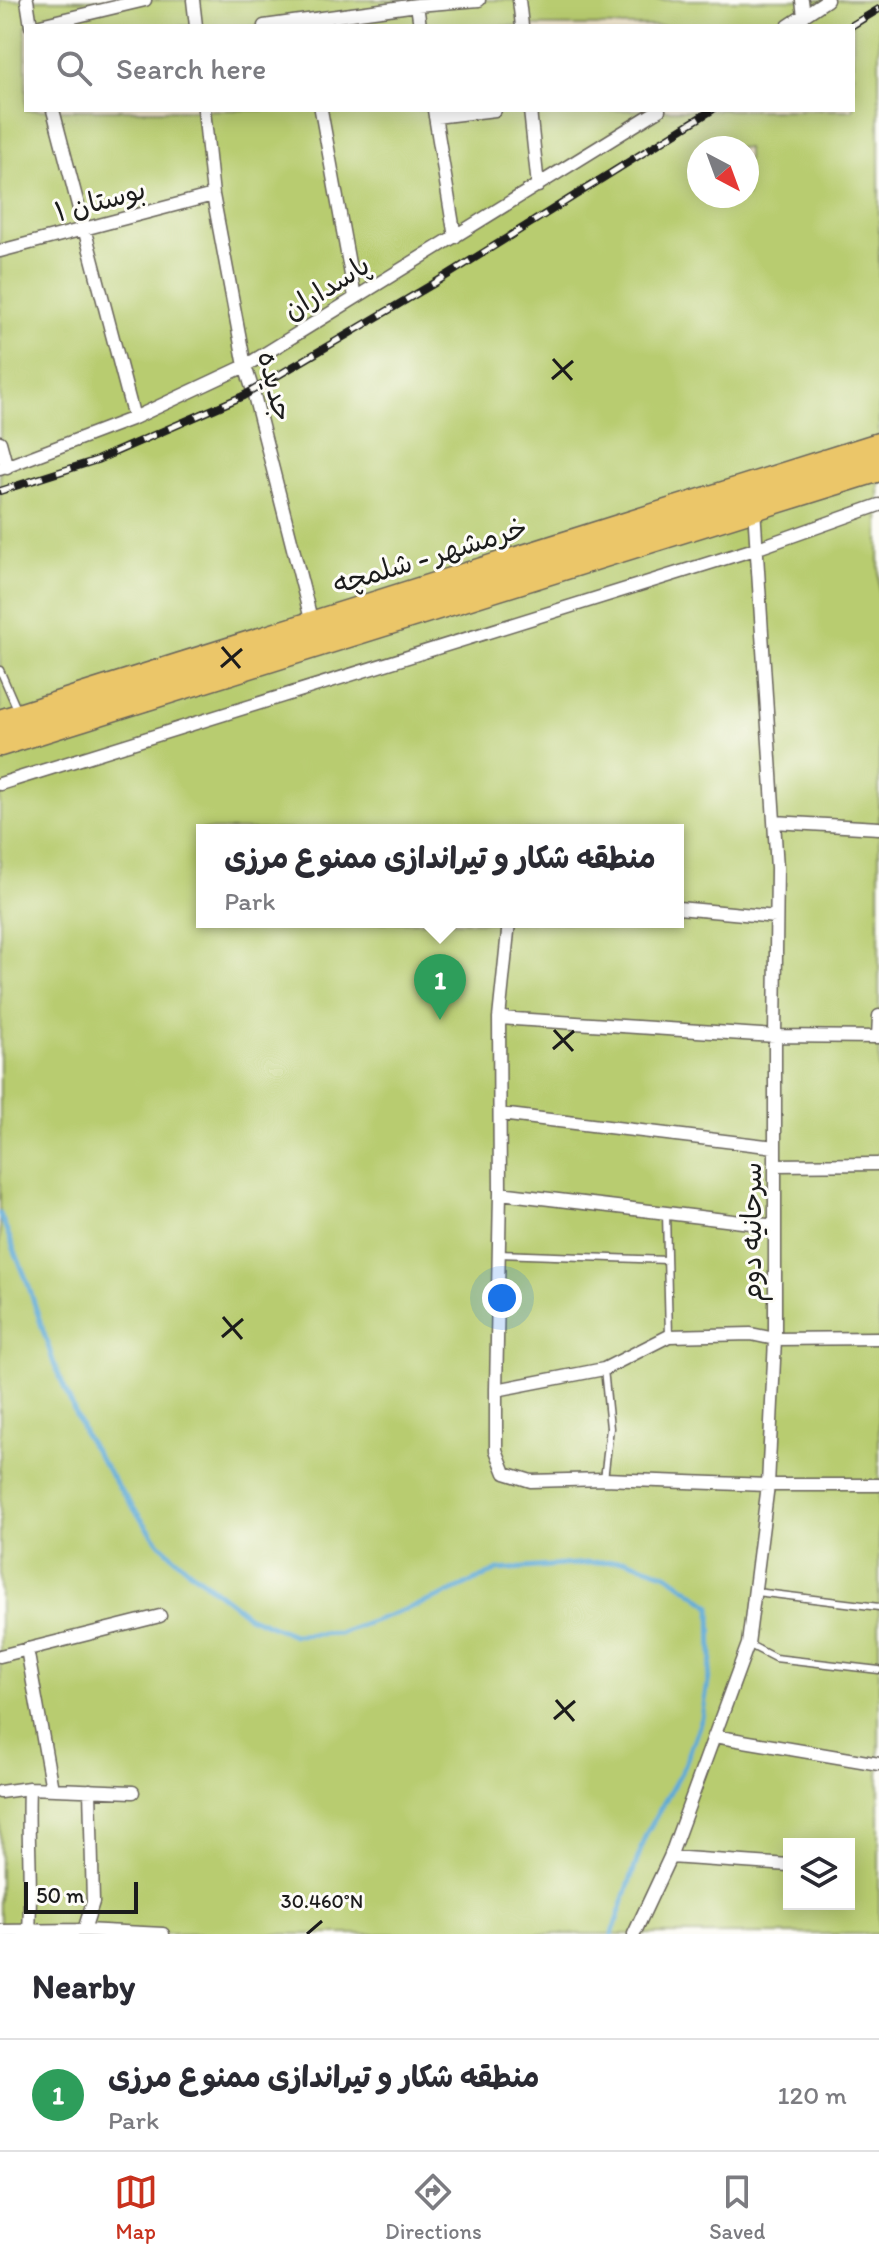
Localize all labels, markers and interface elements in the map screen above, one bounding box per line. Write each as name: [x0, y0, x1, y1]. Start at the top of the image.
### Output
search box: [24, 24, 855, 112]
icon: search: [52, 46, 96, 90]
text: Search here: [116, 50, 266, 87]
north arrow: [687, 136, 759, 208]
street label: بوستان ۱: [51, 172, 150, 229]
street label: پاسداران: [276, 247, 377, 328]
street label: جدیده: [251, 347, 301, 425]
street label: خرمشهر - شلمچه: [329, 509, 531, 602]
popup: [196, 824, 684, 928]
text: منطقه شکار و تیراندازی ممنوع مرزی: [224, 839, 656, 876]
text: Park: [224, 885, 275, 917]
pin: 1: [414, 954, 466, 1020]
street label: سرحانیه دوم: [734, 1162, 773, 1302]
your location: [482, 1278, 522, 1318]
map controls: [783, 1838, 855, 1910]
button: layers: [783, 1838, 855, 1910]
scale bar: [24, 1878, 138, 1914]
text: 50 m: [36, 1882, 85, 1909]
text: 30.460°N: [281, 1889, 363, 1913]
text: Nearby: [32, 1966, 135, 2007]
text: منطقه شکار و تیراندازی ممنوع مرزی: [108, 2058, 539, 2095]
text: 1: [52, 2079, 64, 2111]
text: 120 m: [778, 2079, 847, 2111]
text: Park: [108, 2104, 159, 2136]
tab: Map: [114, 2170, 158, 2245]
tab: Directions: [385, 2170, 482, 2245]
tab: Saved: [709, 2170, 765, 2245]

